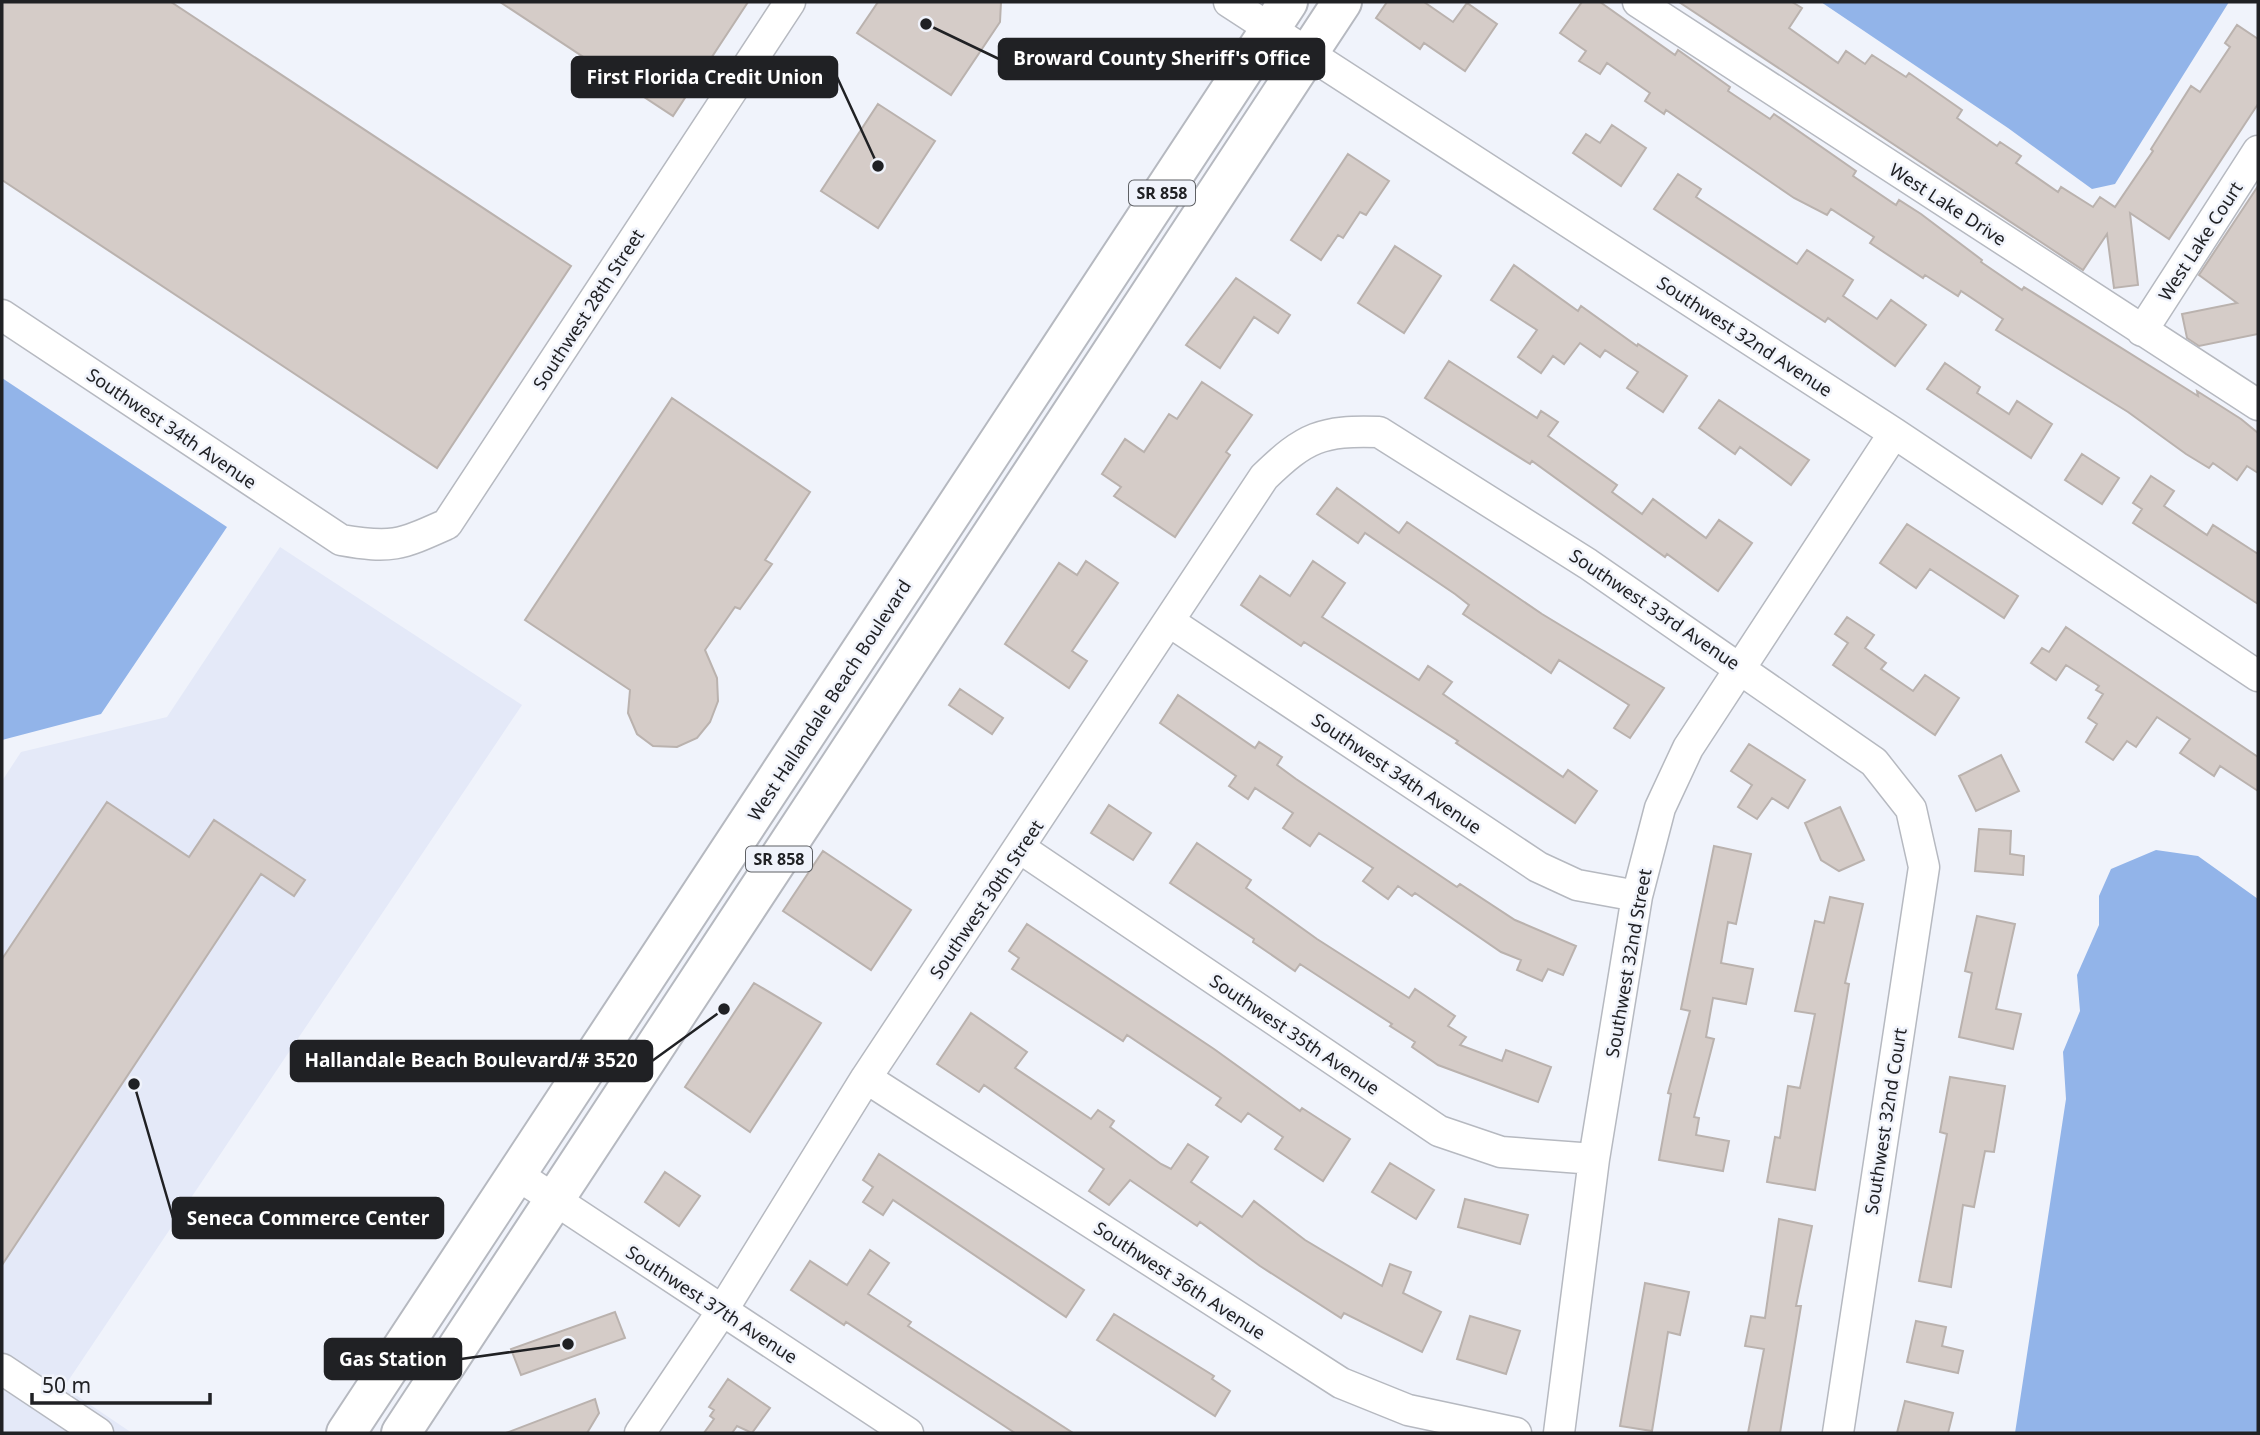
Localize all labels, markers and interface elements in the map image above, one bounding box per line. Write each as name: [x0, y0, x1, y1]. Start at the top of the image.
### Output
callout: Broward County Sheriff's Office: [999, 39, 1324, 79]
text: Broward County Sheriff's Office: [1013, 45, 1311, 71]
callout: First Florida Credit Union: [572, 57, 837, 97]
text: First Florida Credit Union: [587, 64, 823, 90]
street label: West Lake Drive: [1885, 157, 2011, 251]
street label: West Lake Court: [2152, 176, 2248, 305]
road number: SR 858: [1129, 181, 1195, 206]
street label: Southwest 28th Street: [527, 224, 649, 394]
street label: Southwest 32nd Avenue: [1653, 270, 1837, 402]
street label: Southwest 34th Avenue: [83, 362, 261, 494]
street label: Southwest 33rd Avenue: [1565, 543, 1745, 675]
street label: West Hallandale Beach Boulevard: [742, 575, 916, 825]
street label: Southwest 34th Avenue: [1308, 707, 1486, 839]
street label: Southwest 30th Street: [924, 814, 1048, 983]
road number: SR 858: [746, 846, 812, 872]
street label: Southwest 32nd Street: [1600, 866, 1657, 1059]
street label: Southwest 35th Avenue: [1206, 968, 1384, 1100]
street label: Southwest 32nd Court: [1858, 1026, 1912, 1216]
callout: Hallandale Beach Boulevard/# 3520: [291, 1041, 652, 1081]
text: Hallandale Beach Boulevard/# 3520: [304, 1047, 638, 1073]
callout: Seneca Commerce Center: [173, 1198, 443, 1238]
text: Seneca Commerce Center: [187, 1205, 430, 1231]
street label: Southwest 36th Avenue: [1090, 1216, 1270, 1344]
street label: Southwest 37th Avenue: [622, 1240, 802, 1368]
callout: Gas Station: [325, 1339, 461, 1379]
text: Gas Station: [339, 1346, 447, 1372]
scale bar: [32, 1362, 210, 1406]
text: 50 m: [42, 1371, 91, 1399]

